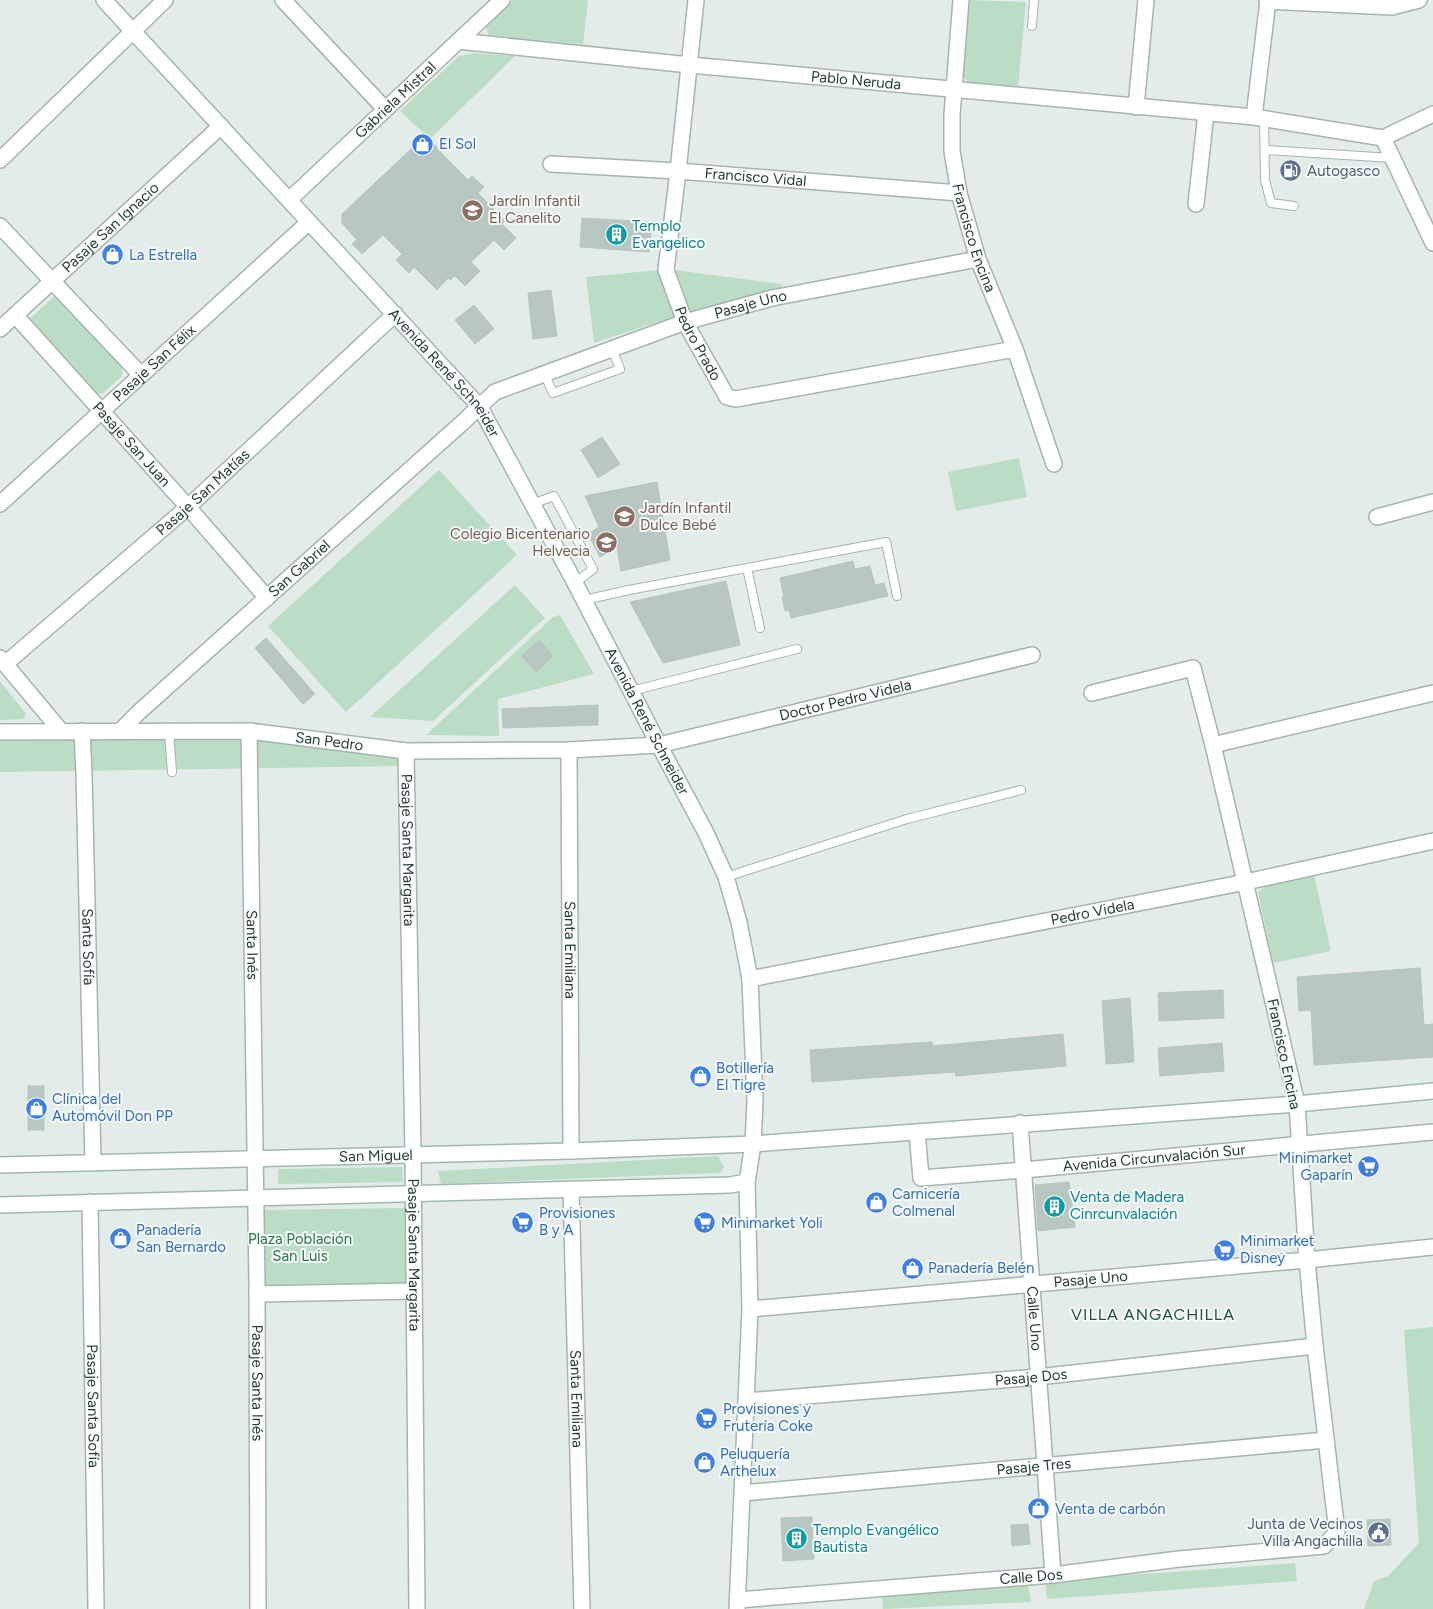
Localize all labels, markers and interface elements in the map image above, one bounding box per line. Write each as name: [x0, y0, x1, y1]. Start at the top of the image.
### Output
street label: Gabriela Mistral: [351, 58, 440, 142]
street label: Pablo Neruda: [810, 67, 902, 93]
shop icon: El Sol: [411, 132, 435, 156]
place label: El Sol: [439, 135, 476, 153]
fuel station icon: Autogasco: [1279, 159, 1303, 183]
place label: Autogasco: [1307, 162, 1380, 180]
street label: Francisco Vidal: [704, 164, 807, 190]
street label: Pasaje San Ignacio: [58, 178, 163, 276]
street label: Francisco Encina: [949, 182, 1000, 295]
place label: Jardín Infantil El Canelito: [489, 192, 580, 227]
school or university icon: Jardín Infantil El Canelito: [461, 198, 485, 222]
place label: Templo Evangelico: [632, 217, 705, 252]
building icon: Templo Evangelico: [604, 223, 628, 247]
shop icon: La Estrella: [101, 243, 125, 267]
place label: La Estrella: [129, 246, 197, 264]
street label: Pasaje Uno: [712, 286, 789, 323]
street label: Pedro Prado: [671, 304, 725, 384]
street label: Avenida René Schneider: [385, 305, 503, 440]
street label: Pasaje San Félix: [109, 321, 200, 405]
street label: Pasaje San Juan: [89, 398, 174, 490]
street label: Pasaje San Matías: [152, 445, 253, 539]
place label: Jardín Infantil Dulce Bebé: [640, 499, 731, 534]
school or university icon: Jardín Infantil Dulce Bebé: [612, 505, 636, 529]
place label: Colegio Bicentenario Helvecia: [450, 525, 590, 560]
school or university icon: Colegio Bicentenario Helvecia: [594, 531, 618, 555]
street label: San Gabriel: [265, 536, 334, 601]
street label: Avenida René Schneider: [601, 645, 693, 798]
street label: Doctor Pedro Videla: [777, 675, 913, 725]
street label: San Pedro: [294, 728, 365, 755]
street label: Pasaje Santa Margarita: [397, 773, 418, 927]
street label: Pedro Videla: [1049, 895, 1136, 929]
street label: Santa Emiliana: [561, 901, 579, 999]
street label: Santa Sofía: [78, 908, 98, 986]
street label: Santa Inés: [243, 910, 262, 980]
street label: Francisco Encina: [1263, 997, 1305, 1111]
place label: Botillería El Tigre: [716, 1059, 774, 1094]
shop icon: Botillería El Tigre: [688, 1065, 712, 1089]
place label: Clínica del Automóvil Don PP: [52, 1090, 173, 1125]
shop icon: Clínica del Automóvil Don PP: [24, 1096, 48, 1120]
street label: Avenida Circunvalación Sur: [1062, 1140, 1246, 1175]
street label: San Miguel: [339, 1146, 413, 1166]
place label: Minimarket Gaparín: [1279, 1149, 1353, 1184]
supermarket icon: Minimarket Gaparín: [1357, 1155, 1381, 1179]
street label: Pasaje Santa Margarita: [404, 1178, 424, 1331]
place label: Carnicería Colmenal: [892, 1185, 960, 1220]
place label: Venta de Madera Cinrcunvalación: [1070, 1188, 1184, 1223]
shop icon: Carnicería Colmenal: [864, 1191, 888, 1215]
building icon: Venta de Madera Cinrcunvalación: [1042, 1194, 1066, 1218]
place label: Provisiones B y A: [539, 1204, 615, 1239]
supermarket icon: Provisiones B y A: [511, 1210, 535, 1234]
supermarket icon: Minimarket Yoli: [693, 1211, 717, 1235]
place label: Minimarket Yoli: [721, 1214, 823, 1232]
place label: Panadería San Bernardo: [136, 1221, 226, 1256]
shop icon: Panadería San Bernardo: [108, 1227, 132, 1251]
park label: Plaza Población San Luis: [248, 1230, 352, 1265]
place label: Minimarket Disney: [1240, 1232, 1315, 1267]
supermarket icon: Minimarket Disney: [1212, 1238, 1236, 1262]
shop icon: Panadería Belén: [900, 1256, 924, 1280]
place label: Panadería Belén: [928, 1259, 1034, 1277]
street label: Pasaje Uno: [1053, 1267, 1129, 1291]
street label: Calle Uno: [1023, 1286, 1046, 1352]
district label: VILLA ANGACHILLA: [1071, 1305, 1235, 1324]
street label: Pasaje Santa Inés: [248, 1325, 266, 1441]
street label: Pasaje Santa Sofía: [83, 1344, 103, 1468]
street label: Santa Emiliana: [566, 1350, 587, 1448]
street label: Pasaje Dos: [994, 1365, 1068, 1390]
place label: Provisiones y Frutería Coke: [723, 1400, 813, 1435]
supermarket icon: Provisiones y Frutería Coke: [695, 1406, 719, 1430]
place label: Peluquería Arthelux: [720, 1445, 790, 1480]
shop icon: Peluquería Arthelux: [692, 1451, 716, 1475]
street label: Pasaje Tres: [996, 1454, 1072, 1479]
shop icon: Venta de carbón: [1027, 1497, 1051, 1521]
place label: Venta de carbón: [1055, 1500, 1166, 1518]
place label: Junta de Vecinos Villa Angachilla: [1247, 1515, 1363, 1550]
place label: Templo Evangélico Bautista: [813, 1521, 939, 1556]
public building icon: Junta de Vecinos Villa Angachilla: [1367, 1521, 1391, 1545]
building icon: Templo Evangélico Bautista: [785, 1527, 809, 1551]
street label: Calle Dos: [999, 1565, 1064, 1588]

